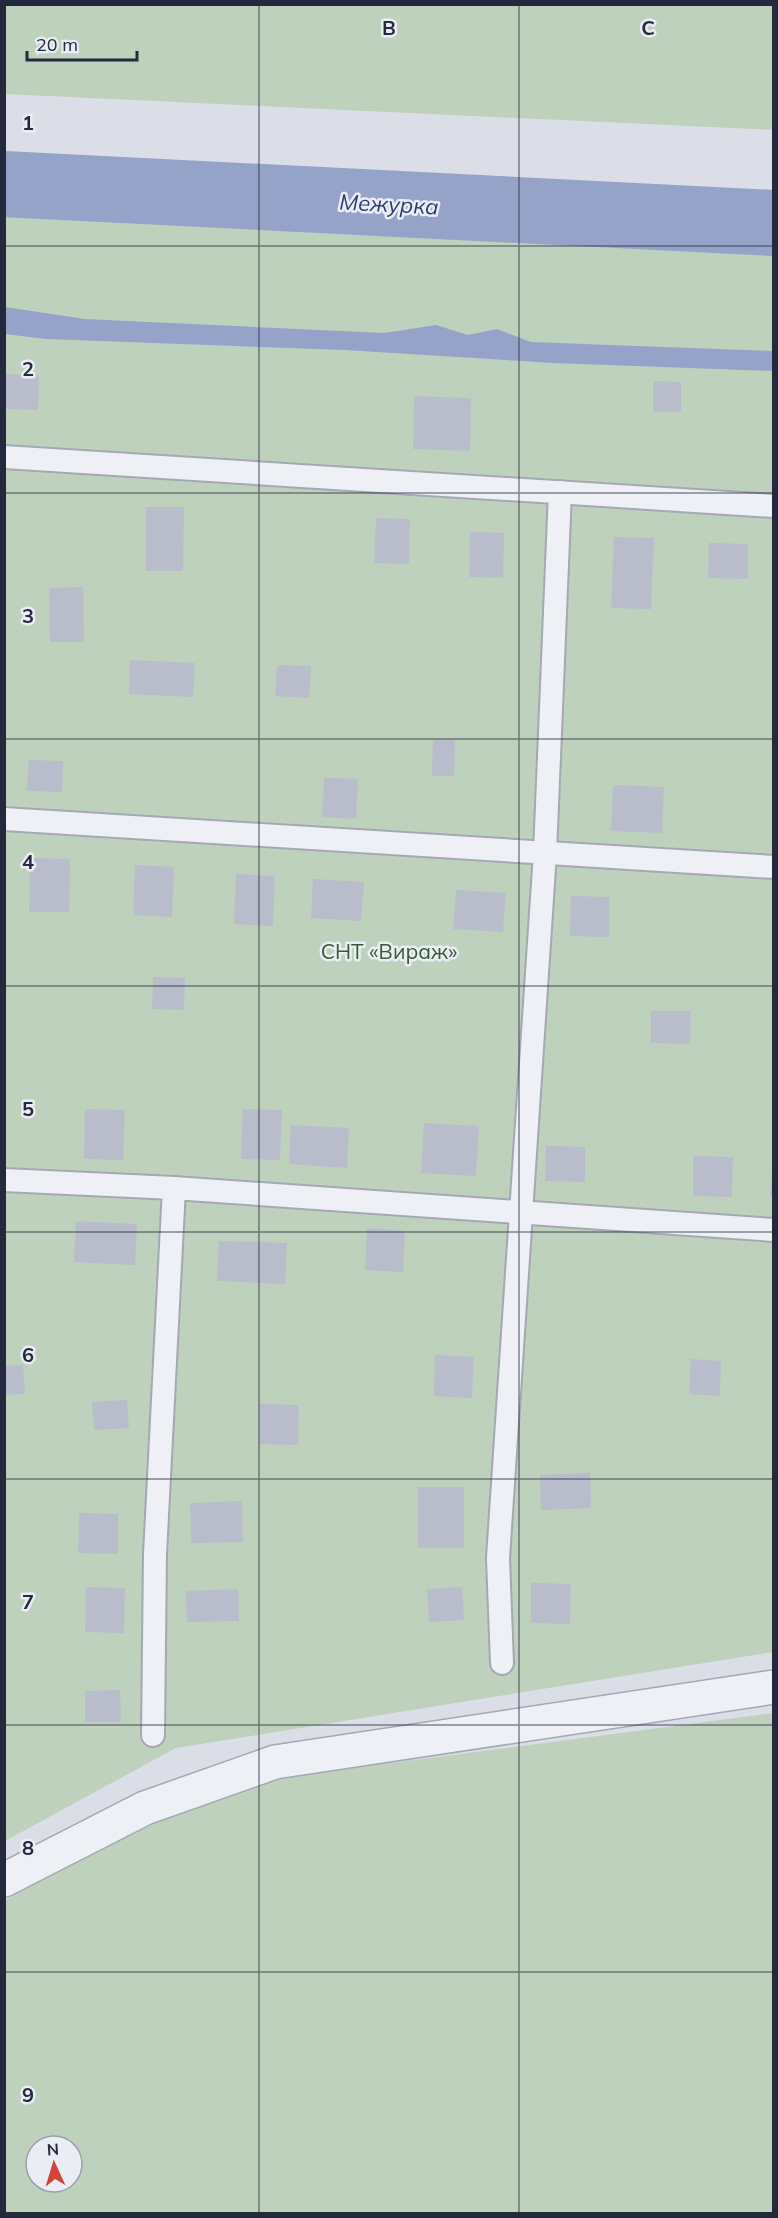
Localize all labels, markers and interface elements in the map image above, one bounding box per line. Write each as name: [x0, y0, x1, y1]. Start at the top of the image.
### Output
text: B: [382, 15, 396, 40]
text: C: [641, 15, 655, 40]
scale bar: [27, 24, 136, 62]
text: 20 m: [36, 33, 78, 56]
text: 1: [22, 110, 34, 135]
water label: Межурка: [339, 187, 439, 221]
text: 2: [22, 356, 34, 381]
text: 3: [22, 603, 34, 628]
text: 4: [22, 849, 34, 874]
park label: СНТ «Вираж»: [321, 938, 457, 964]
text: 5: [22, 1096, 34, 1121]
text: 6: [22, 1342, 34, 1367]
text: 7: [22, 1589, 34, 1614]
text: 8: [22, 1835, 34, 1860]
text: 9: [22, 2082, 34, 2107]
north arrow: [24, 2134, 84, 2194]
text: N: [46, 2139, 60, 2159]

